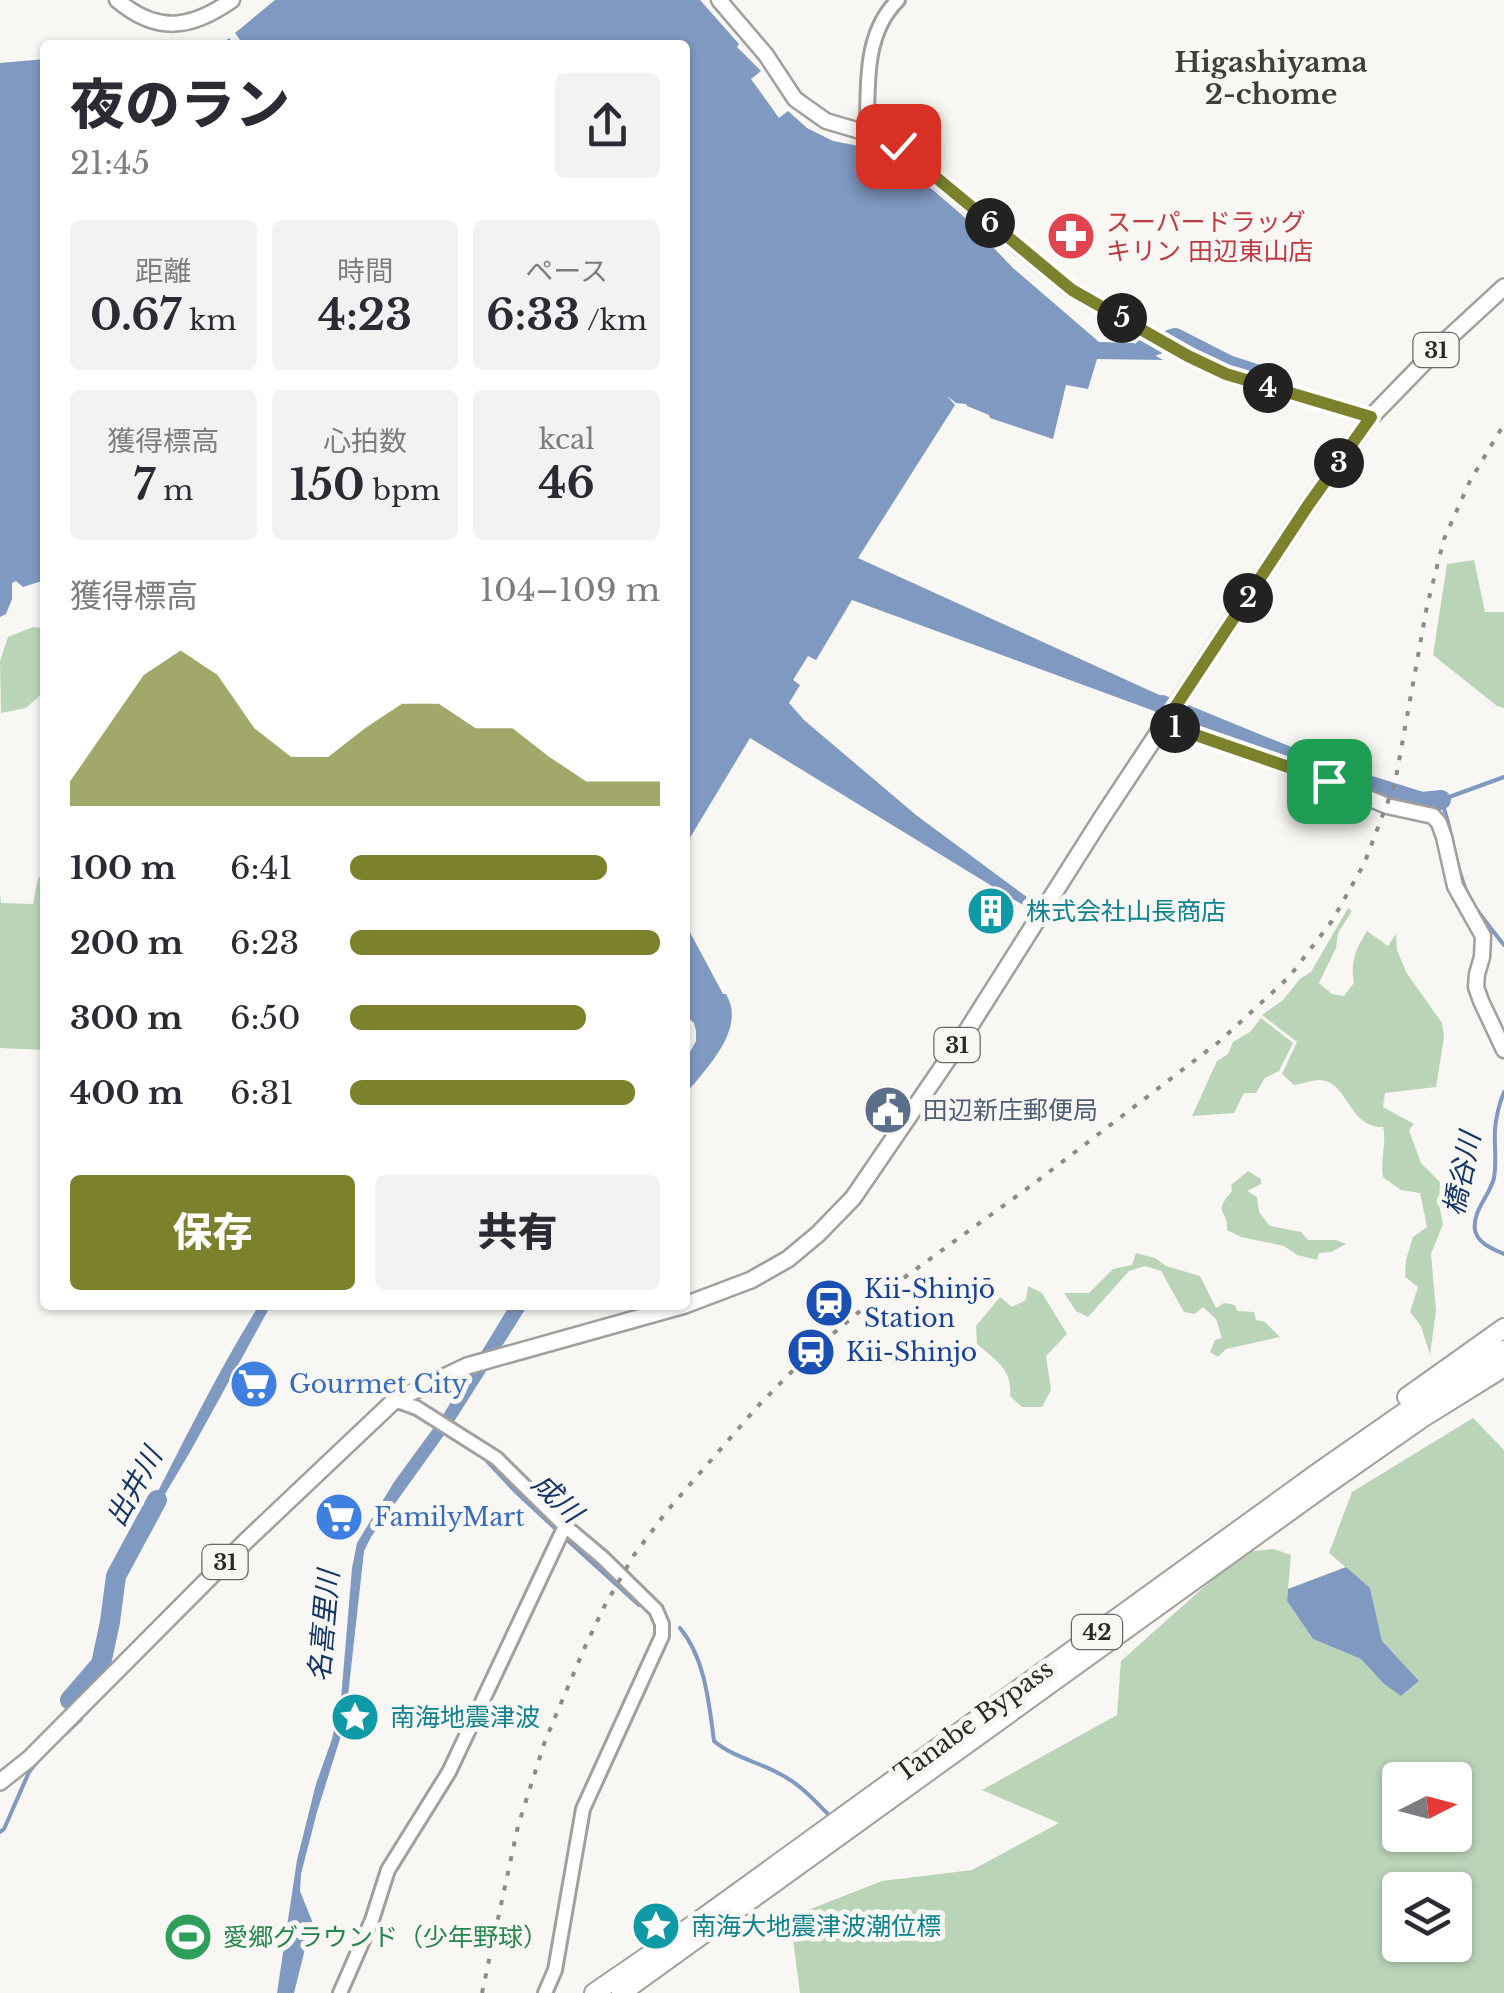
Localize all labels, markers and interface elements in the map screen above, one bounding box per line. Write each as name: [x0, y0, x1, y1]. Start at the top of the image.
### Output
district label: Higashiyama 2-chome: [1174, 45, 1368, 112]
text: 夜のラン: [70, 71, 290, 139]
button: share: [555, 73, 660, 178]
pin: [856, 104, 941, 189]
icon: check: [871, 119, 926, 174]
text: 21:45: [70, 143, 150, 183]
pin: 6: [965, 198, 1015, 248]
text: 6: [981, 205, 999, 240]
place label: スーパードラッグ キリン 田辺東山店: [1106, 207, 1313, 267]
pharmacy icon: スーパードラッグ キリン 田辺東山店: [1045, 210, 1097, 262]
text: 距離: [135, 254, 191, 289]
text: 時間: [337, 254, 393, 289]
text: ペース: [525, 254, 608, 289]
text: 0.67: [90, 289, 181, 341]
text: 4:23: [318, 289, 412, 341]
text: 6:33: [486, 289, 580, 341]
pin: 5: [1097, 293, 1147, 343]
text: 5: [1114, 300, 1130, 335]
text: km: [181, 303, 237, 338]
text: /km: [580, 303, 647, 338]
road number: 31: [1414, 333, 1458, 367]
pin: 4: [1243, 363, 1293, 413]
text: 4: [1259, 370, 1277, 405]
text: kcal: [539, 422, 595, 457]
text: 獲得標高: [107, 424, 219, 459]
text: 心拍数: [323, 424, 407, 459]
pin: 3: [1314, 438, 1364, 488]
text: 3: [1330, 445, 1348, 480]
text: 46: [539, 457, 595, 509]
text: 7: [133, 459, 155, 511]
text: 150: [290, 459, 365, 511]
text: m: [155, 473, 193, 508]
text: bpm: [365, 473, 440, 508]
text: 104–109 m: [480, 570, 660, 610]
pin: 2: [1223, 573, 1273, 623]
text: 獲得標高: [70, 576, 198, 616]
text: 2: [1239, 580, 1257, 615]
pin: 1: [1150, 703, 1200, 753]
text: 1: [1169, 710, 1181, 745]
pin: [1287, 739, 1372, 824]
icon: arrive: [1302, 754, 1357, 809]
text: 100 m: [70, 848, 176, 888]
text: 6:41: [230, 848, 293, 888]
building icon: 株式会社山長商店: [965, 885, 1017, 937]
place label: 株式会社山長商店: [1026, 896, 1226, 927]
text: 200 m: [70, 923, 183, 963]
text: 6:23: [230, 923, 299, 963]
text: 300 m: [70, 998, 183, 1038]
text: 6:50: [230, 998, 301, 1038]
road number: 31: [934, 1028, 980, 1062]
text: 400 m: [70, 1073, 183, 1113]
text: 6:31: [230, 1073, 294, 1113]
public building icon: 田辺新庄郵便局: [862, 1084, 914, 1136]
place label: 田辺新庄郵便局: [923, 1095, 1098, 1126]
water label: 橋谷川: [1436, 1126, 1488, 1219]
button: 保存: [70, 1175, 355, 1290]
button: 共有: [375, 1175, 660, 1290]
place label: Kii-Shinjō Station: [864, 1274, 995, 1334]
station icon: Kii-Shinjō Station: [803, 1277, 855, 1329]
station icon: Kii-Shinjo: [785, 1326, 837, 1378]
place label: Kii-Shinjo: [846, 1337, 977, 1368]
supermarket icon: Gourmet City: [228, 1358, 280, 1410]
place label: Gourmet City: [289, 1369, 468, 1400]
water label: 出井川: [98, 1439, 171, 1532]
water label: 成川: [525, 1466, 591, 1532]
supermarket icon: FamilyMart: [313, 1491, 365, 1543]
place label: FamilyMart: [374, 1502, 525, 1533]
road number: 31: [202, 1545, 248, 1579]
water label: 名喜里川: [302, 1566, 347, 1683]
road number: 42: [1072, 1615, 1122, 1649]
street label: Tanabe Bypass: [889, 1653, 1059, 1789]
place icon: 南海地震津波: [329, 1691, 381, 1743]
place label: 南海地震津波: [390, 1702, 540, 1733]
north arrow: [1382, 1762, 1472, 1852]
map controls: [1382, 1762, 1472, 1962]
button: layers: [1382, 1872, 1472, 1962]
place icon: 南海大地震津波潮位標: [630, 1900, 682, 1952]
sports icon: 愛郷グラウンド（少年野球）: [162, 1911, 214, 1963]
place label: 南海大地震津波潮位標: [691, 1911, 941, 1942]
place label: 愛郷グラウンド（少年野球）: [223, 1922, 548, 1953]

